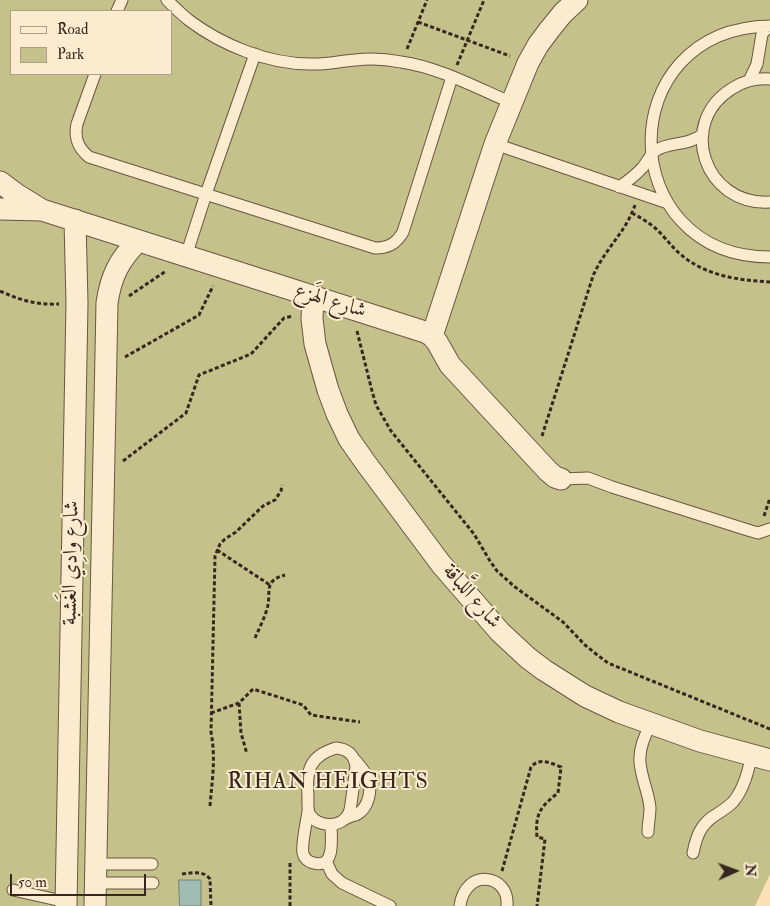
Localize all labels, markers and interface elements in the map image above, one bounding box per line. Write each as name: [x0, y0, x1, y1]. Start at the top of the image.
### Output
legend: [10, 10, 172, 75]
text: Road: [57, 20, 88, 39]
text: Park: [57, 45, 84, 64]
street label: شارع الهَزع: [291, 279, 369, 325]
street label: شارع وادِي الغَشبة: [58, 500, 86, 626]
street label: شارع اللَّباقة: [436, 559, 506, 635]
district label: RIHAN HEIGHTS: [226, 770, 430, 796]
north arrow: [710, 846, 760, 896]
scale bar: [12, 864, 149, 896]
text: N: [742, 864, 759, 877]
text: 50 m: [18, 873, 47, 892]

